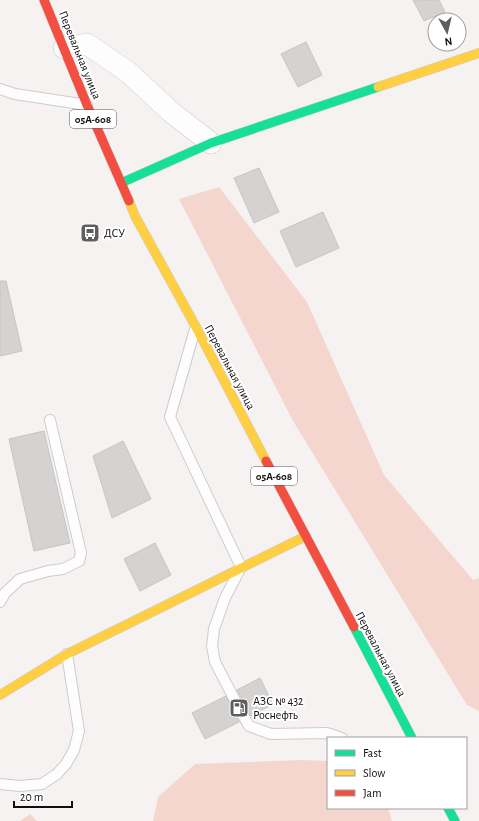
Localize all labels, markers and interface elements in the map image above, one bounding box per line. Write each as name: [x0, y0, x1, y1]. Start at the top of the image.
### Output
street label: Перевальная улица: [56, 9, 103, 102]
north arrow: [427, 12, 467, 52]
text: N: [444, 35, 453, 47]
road number: 05А-608: [70, 110, 116, 128]
bus stop icon: ДСУ: [79, 222, 101, 244]
place label: ДСУ: [104, 227, 125, 239]
street label: Перевальная улица: [202, 323, 258, 412]
road number: 05А-608: [251, 467, 297, 485]
street label: Перевальная улица: [353, 610, 409, 699]
place label: АЗС № 432 Роснефть: [253, 695, 304, 721]
fuel station icon: АЗС № 432 Роснефть: [228, 697, 250, 719]
legend: [327, 737, 467, 809]
text: Fast: [363, 747, 382, 759]
text: Slow: [363, 767, 385, 779]
scale bar: [14, 783, 72, 809]
text: Jam: [363, 787, 382, 799]
text: 20 m: [20, 791, 43, 803]

